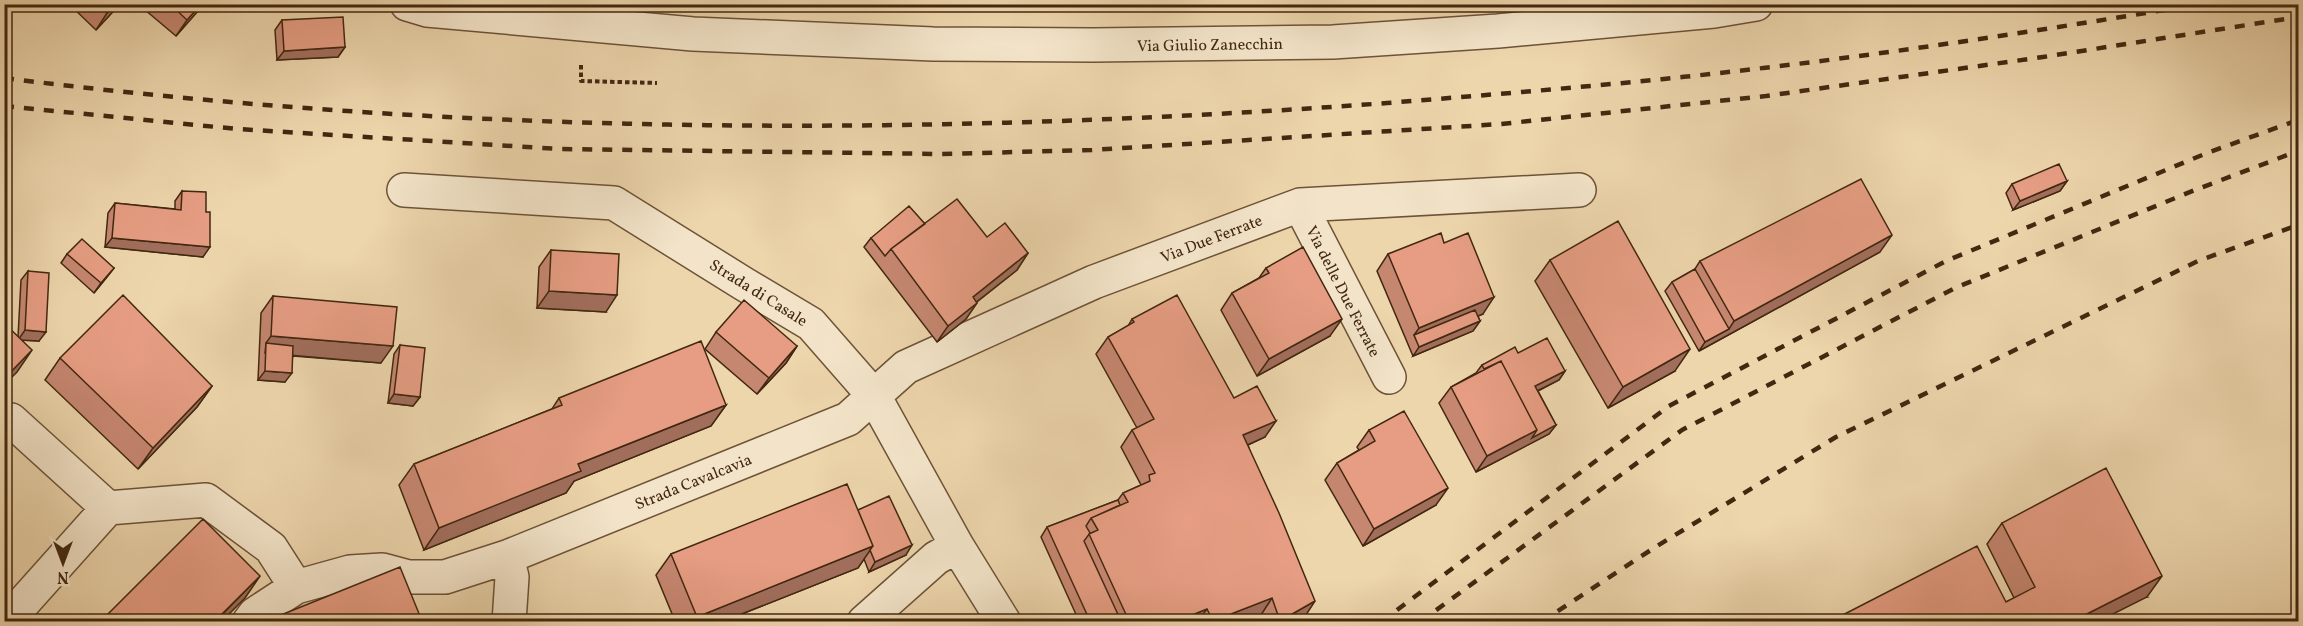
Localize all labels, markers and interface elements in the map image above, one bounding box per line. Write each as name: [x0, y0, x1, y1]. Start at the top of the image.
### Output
street label: Via Giulio Zanecchin: [1137, 34, 1283, 58]
street label: Via Due Ferrate: [1158, 210, 1266, 269]
street label: Via delle Due Ferrate: [1300, 223, 1385, 361]
street label: Strada di Casale: [705, 255, 811, 333]
street label: Strada Cavalcavia: [632, 449, 756, 516]
north arrow: [33, 533, 93, 593]
text: N: [57, 565, 69, 587]

